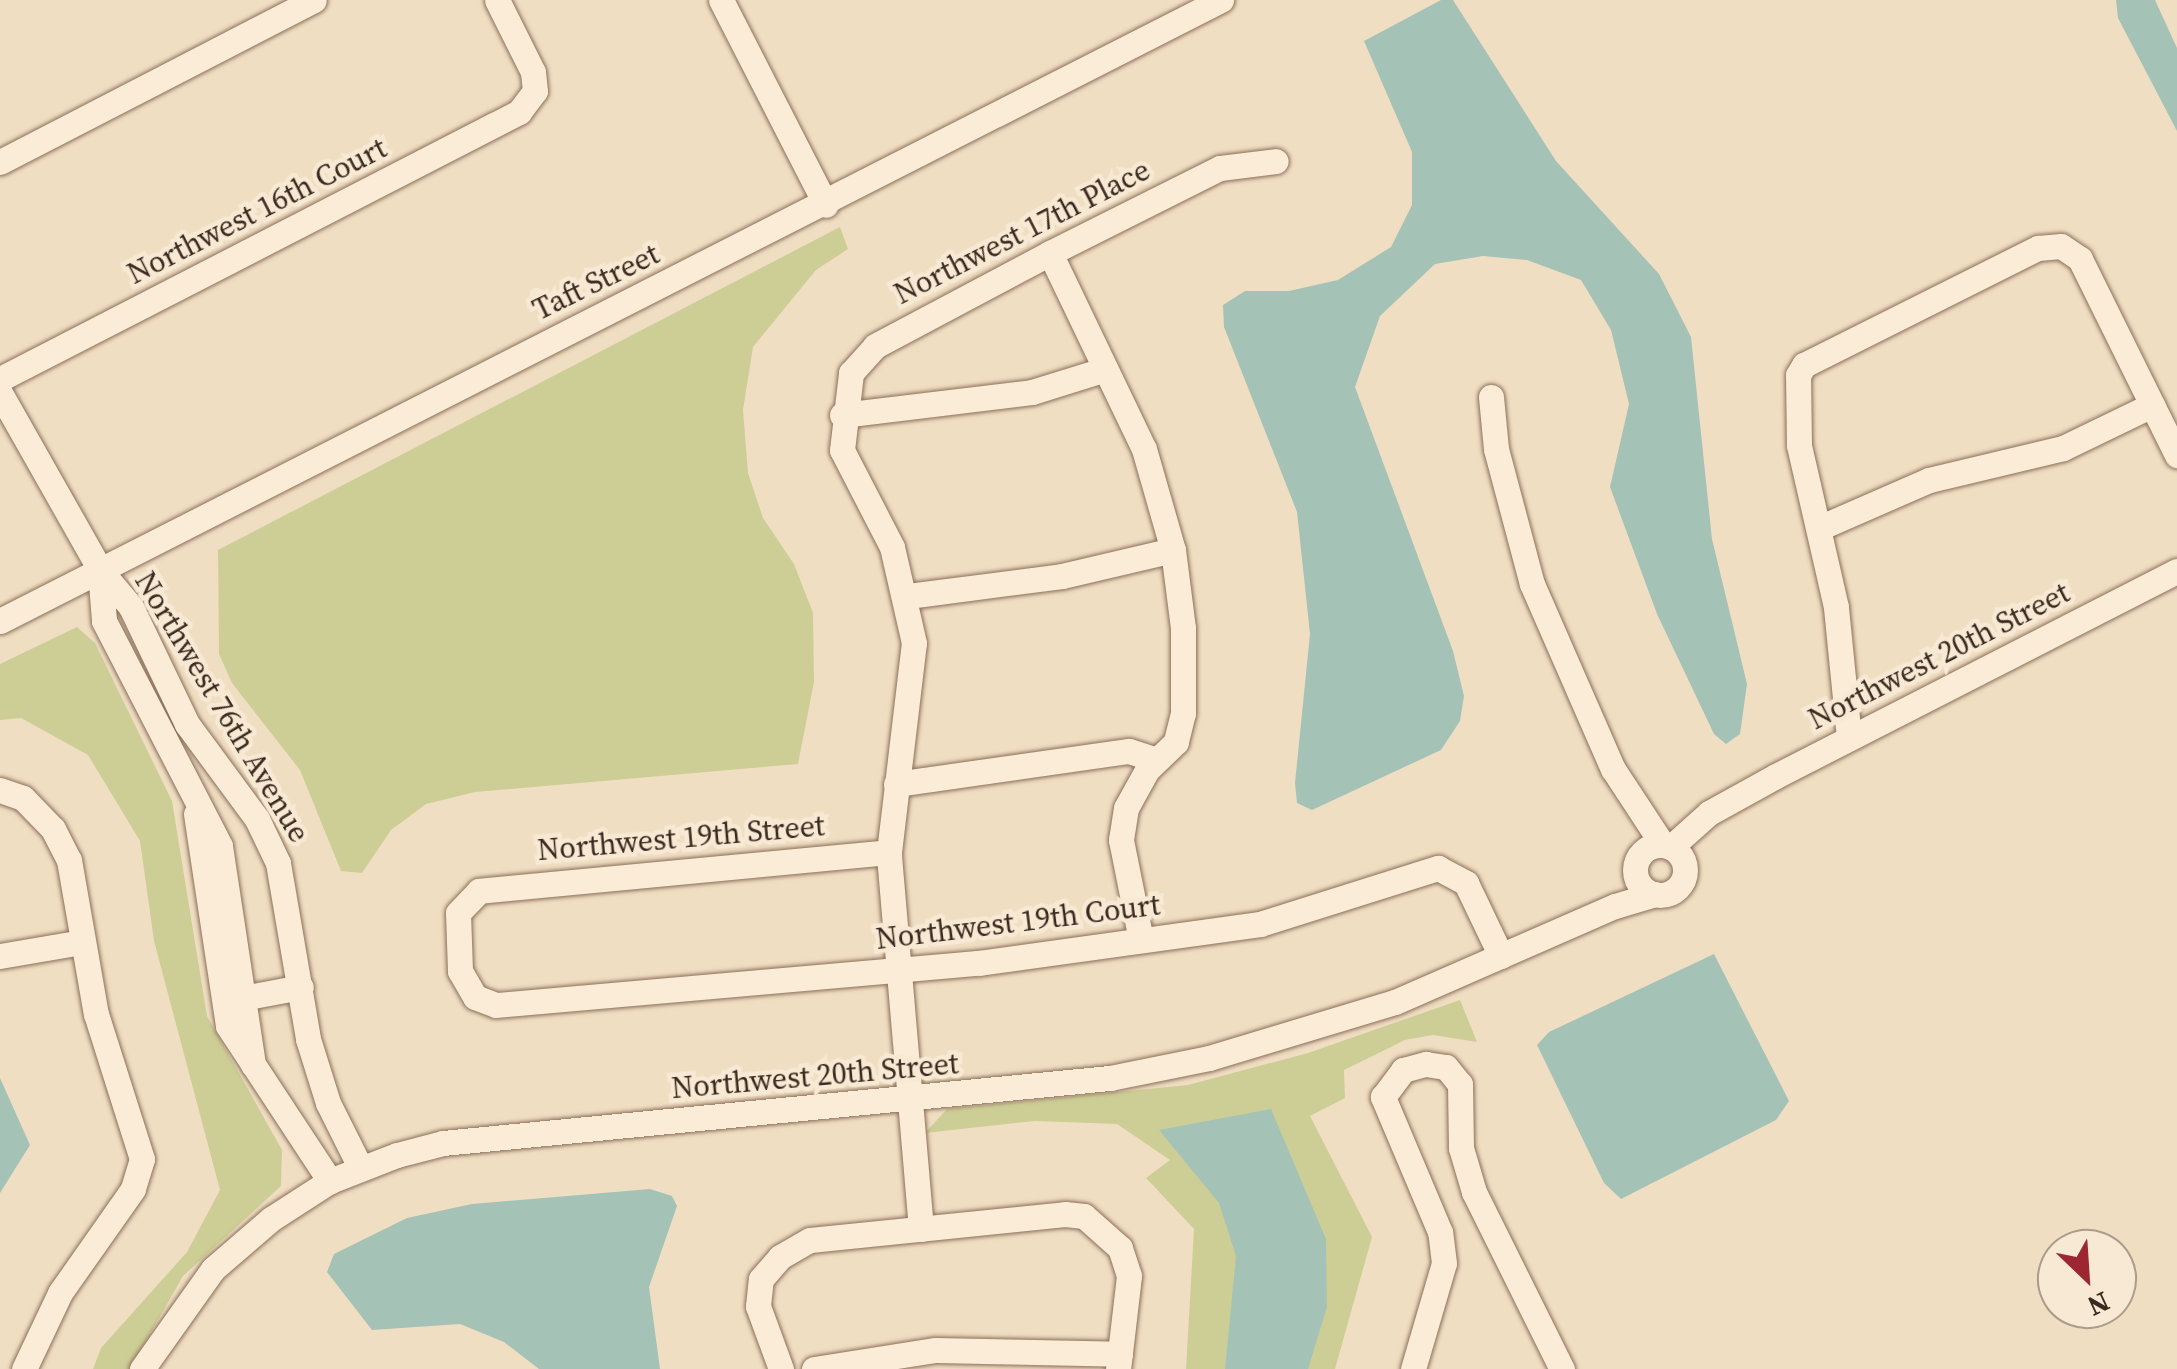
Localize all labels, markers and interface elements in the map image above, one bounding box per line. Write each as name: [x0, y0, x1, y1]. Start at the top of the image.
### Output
street label: Northwest 16th Court: [121, 130, 393, 292]
street label: Northwest 17th Place: [888, 152, 1156, 312]
street label: Taft Street: [527, 236, 665, 328]
street label: Northwest 76th Avenue: [127, 565, 317, 849]
street label: Northwest 20th Street: [1803, 575, 2075, 737]
street label: Northwest 19th Street: [536, 808, 826, 868]
street label: Northwest 19th Court: [874, 887, 1162, 957]
street label: Northwest 20th Street: [670, 1046, 960, 1106]
north arrow: [2037, 1229, 2137, 1329]
text: N: [2082, 1283, 2116, 1326]

